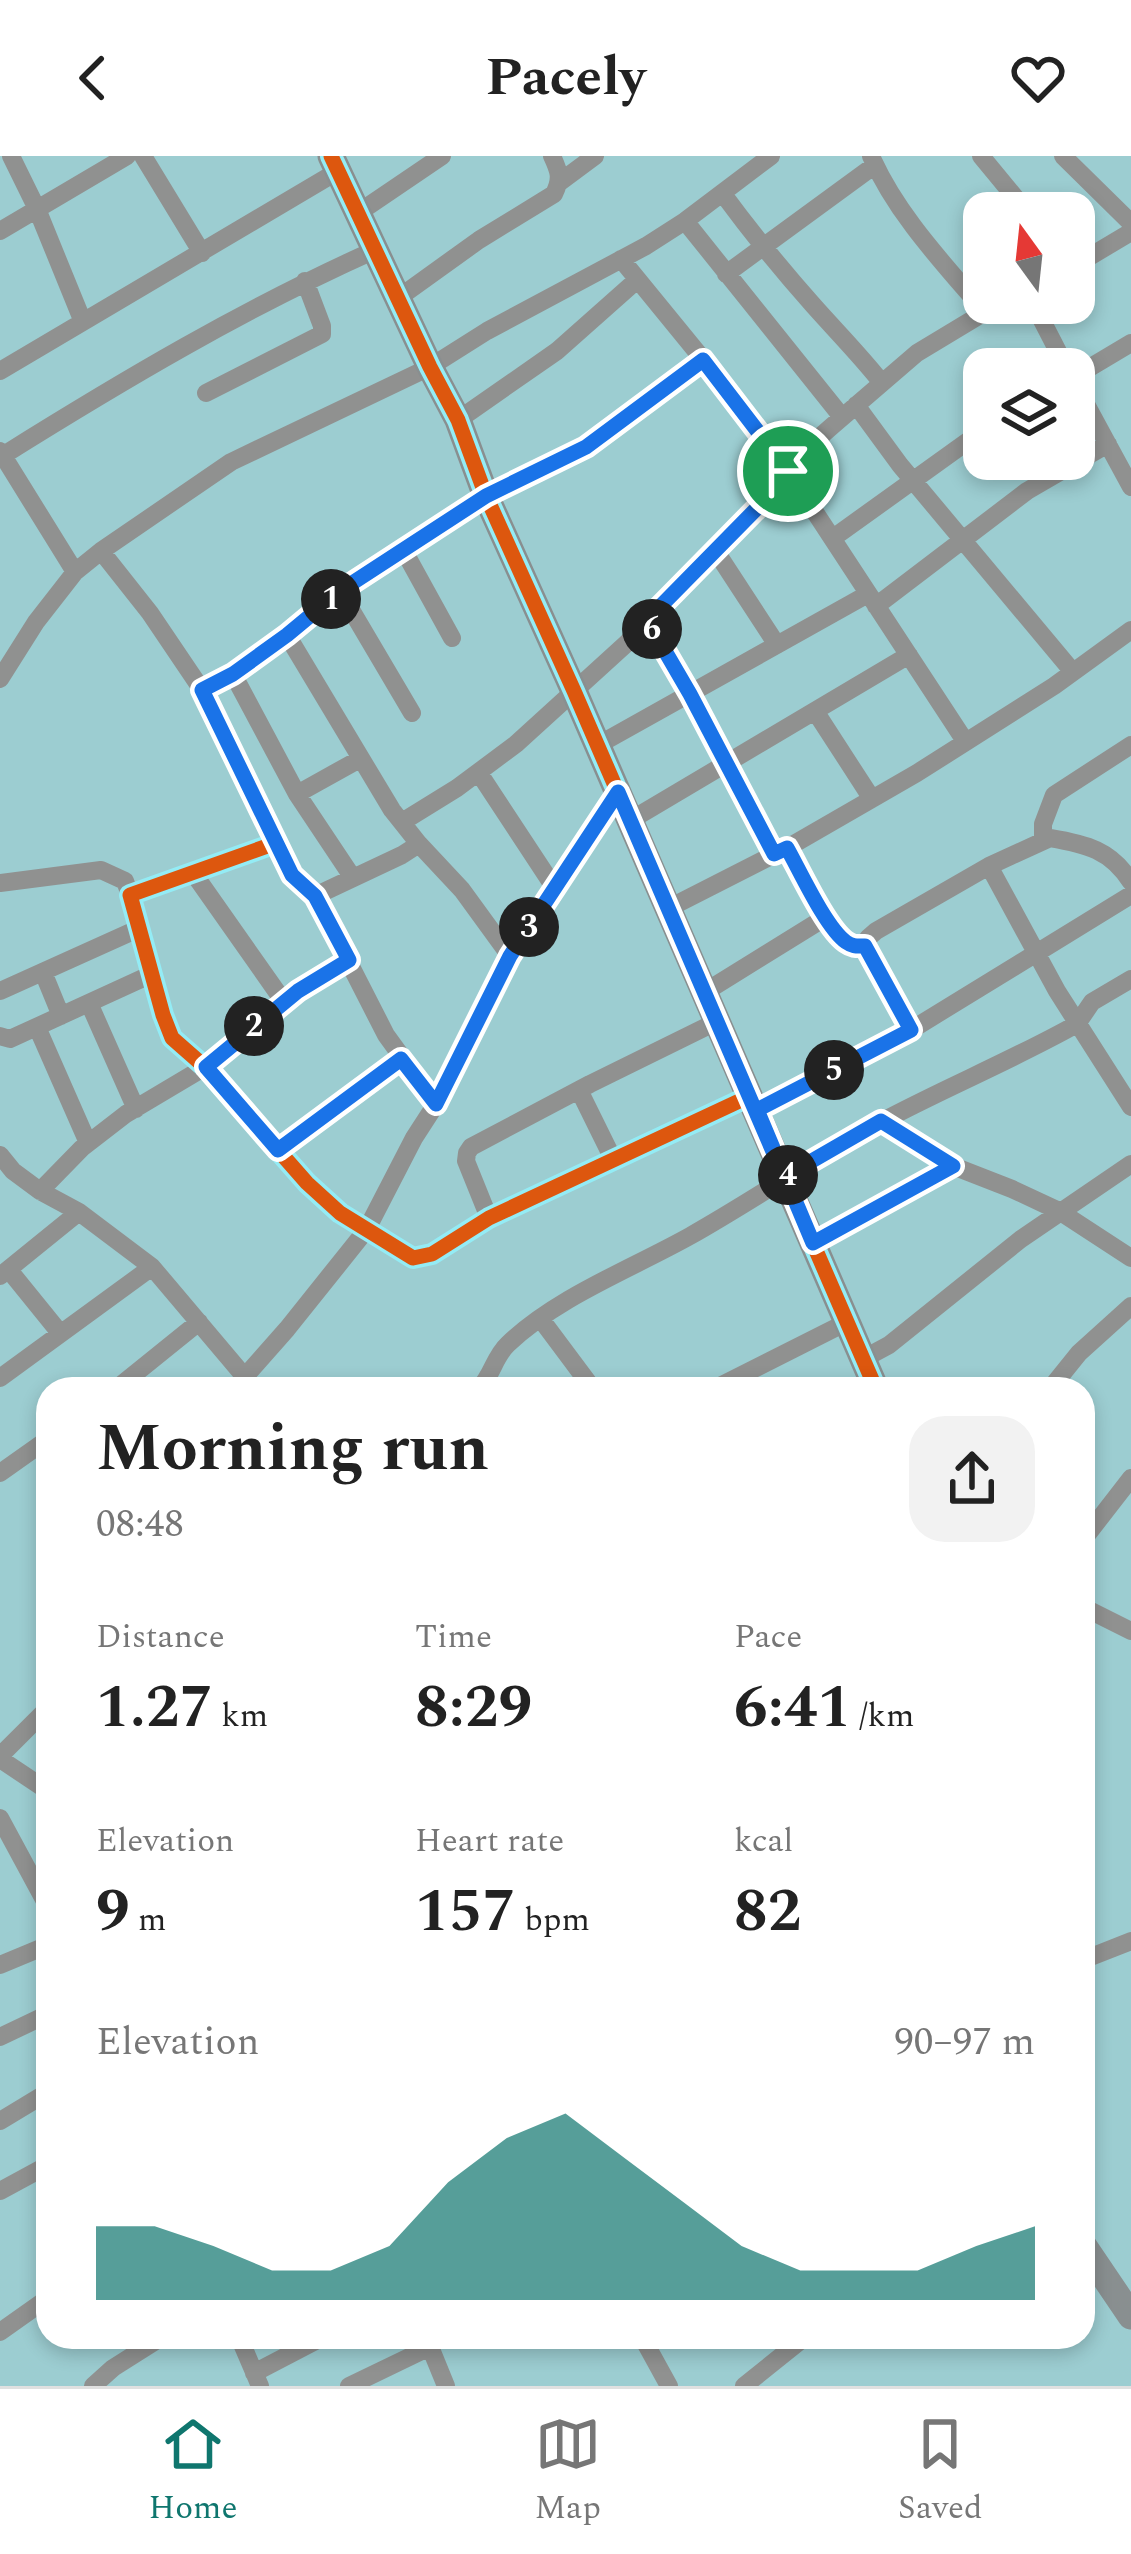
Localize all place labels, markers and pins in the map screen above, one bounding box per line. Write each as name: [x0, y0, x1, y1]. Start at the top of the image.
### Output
pin: [737, 420, 839, 522]
pin: 1: [301, 569, 361, 629]
pin: 6: [622, 599, 682, 659]
pin: 3: [499, 897, 559, 957]
pin: 2: [224, 996, 284, 1056]
pin: 5: [804, 1040, 864, 1100]
pin: 4: [758, 1145, 818, 1205]

